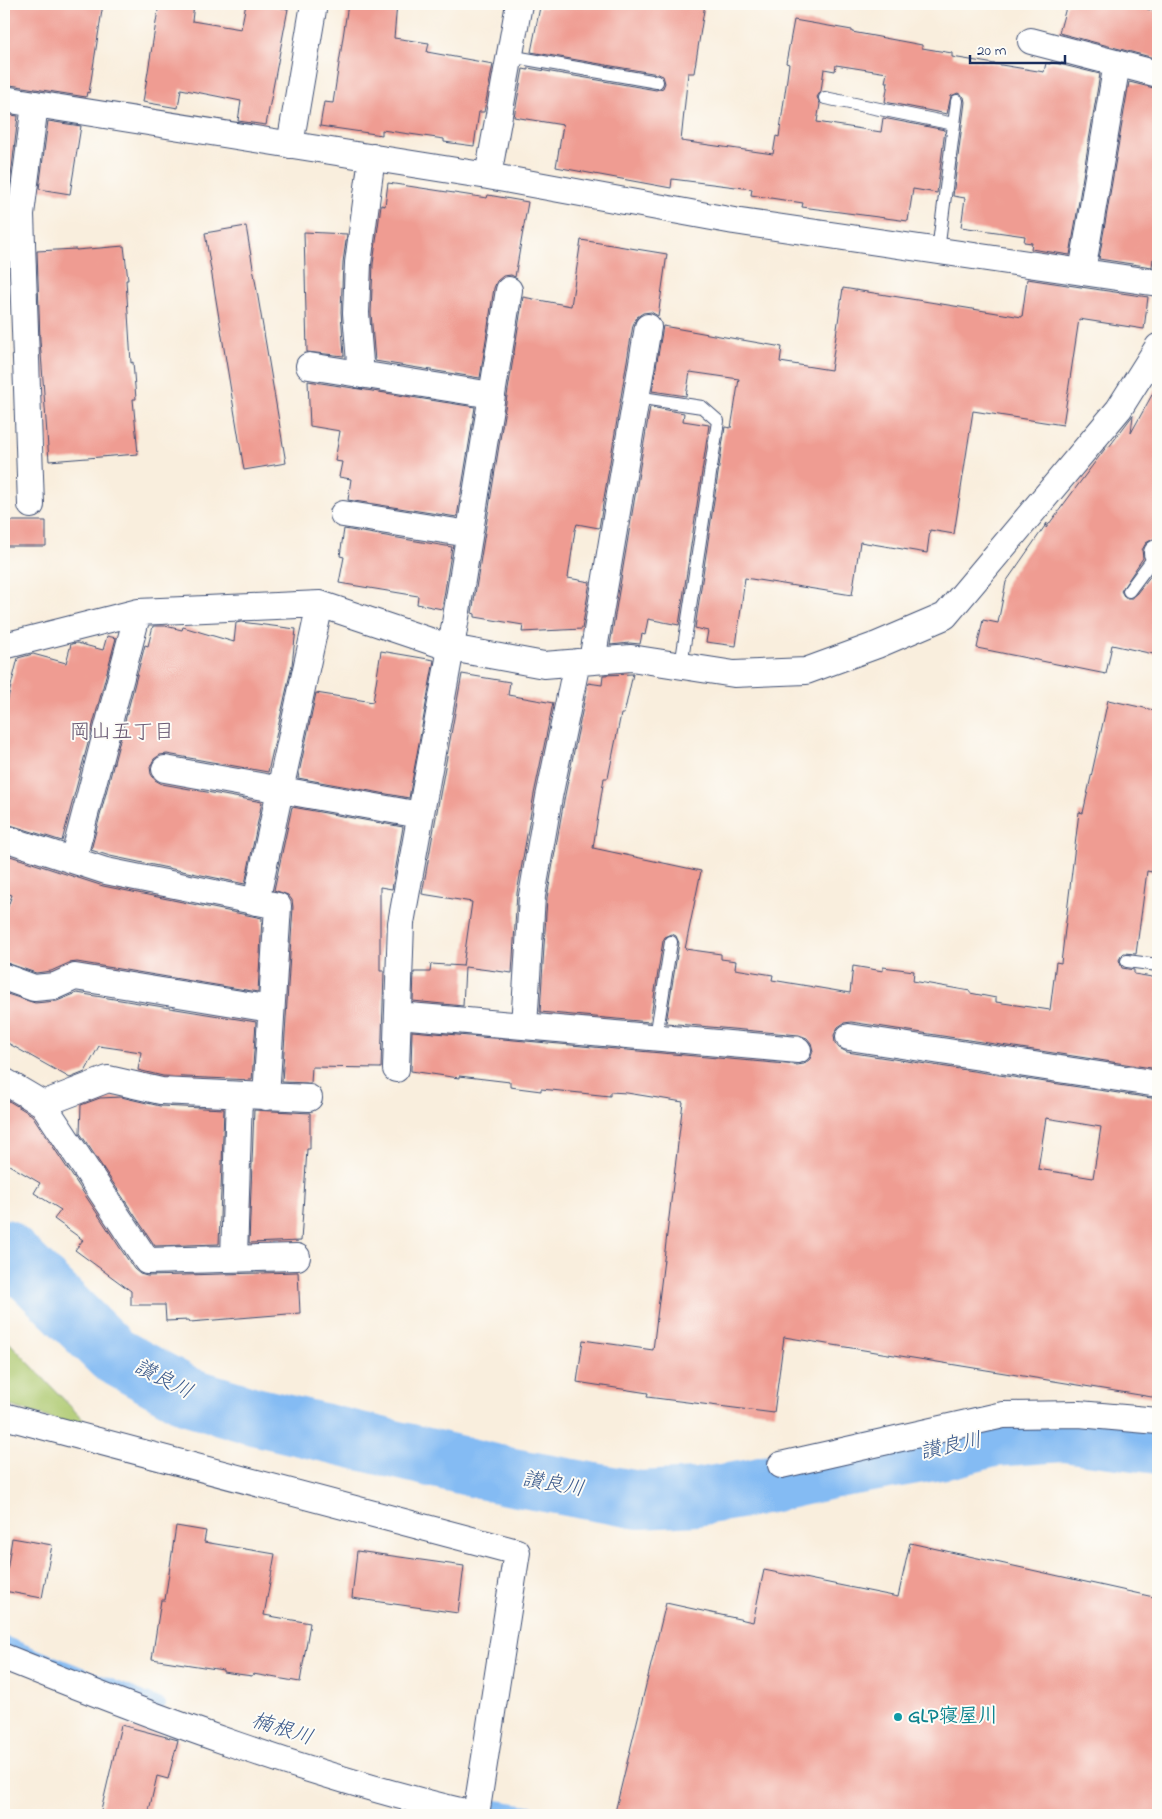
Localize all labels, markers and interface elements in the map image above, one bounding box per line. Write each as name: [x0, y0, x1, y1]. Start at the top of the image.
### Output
scale bar: [970, 32, 1064, 64]
text: 20 m: [977, 40, 1007, 62]
district label: 岡山五丁目: [70, 718, 175, 748]
water label: 讃良川: [128, 1352, 198, 1408]
water label: 讃良川: [917, 1426, 985, 1468]
water label: 讃良川: [519, 1465, 587, 1505]
place label: GLP寝屋川: [908, 1703, 998, 1732]
water label: 楠根川: [247, 1706, 317, 1754]
marker: GLP寝屋川: [892, 1711, 904, 1723]

